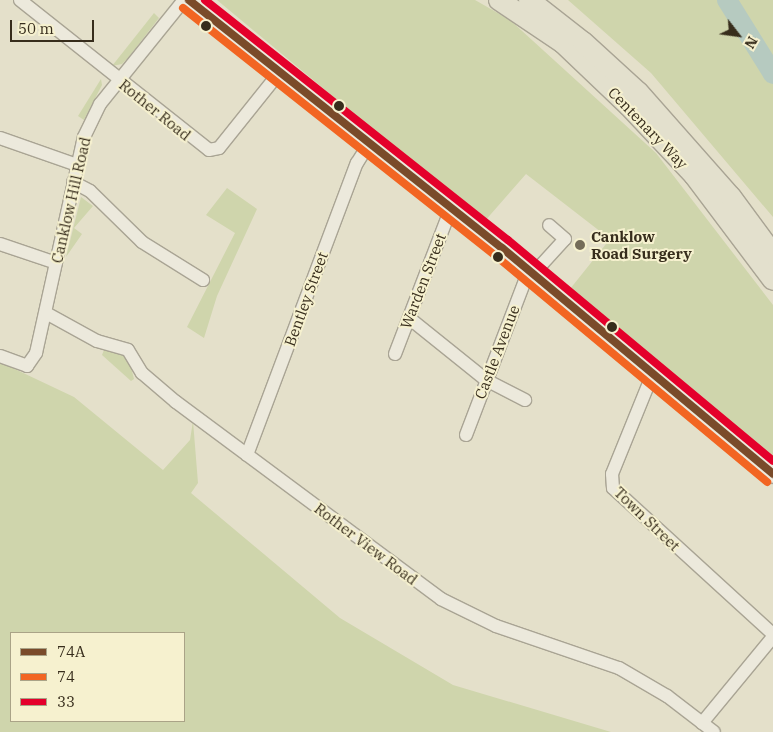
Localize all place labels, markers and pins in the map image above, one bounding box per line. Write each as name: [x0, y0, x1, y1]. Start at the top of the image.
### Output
unlabelled marker: [201, 21, 211, 31]
unlabelled marker: [334, 101, 344, 111]
place label: Canklow Road Surgery: [591, 227, 692, 262]
marker: Canklow Road Surgery: [573, 238, 587, 252]
unlabelled marker: [493, 252, 503, 262]
unlabelled marker: [607, 322, 617, 332]

